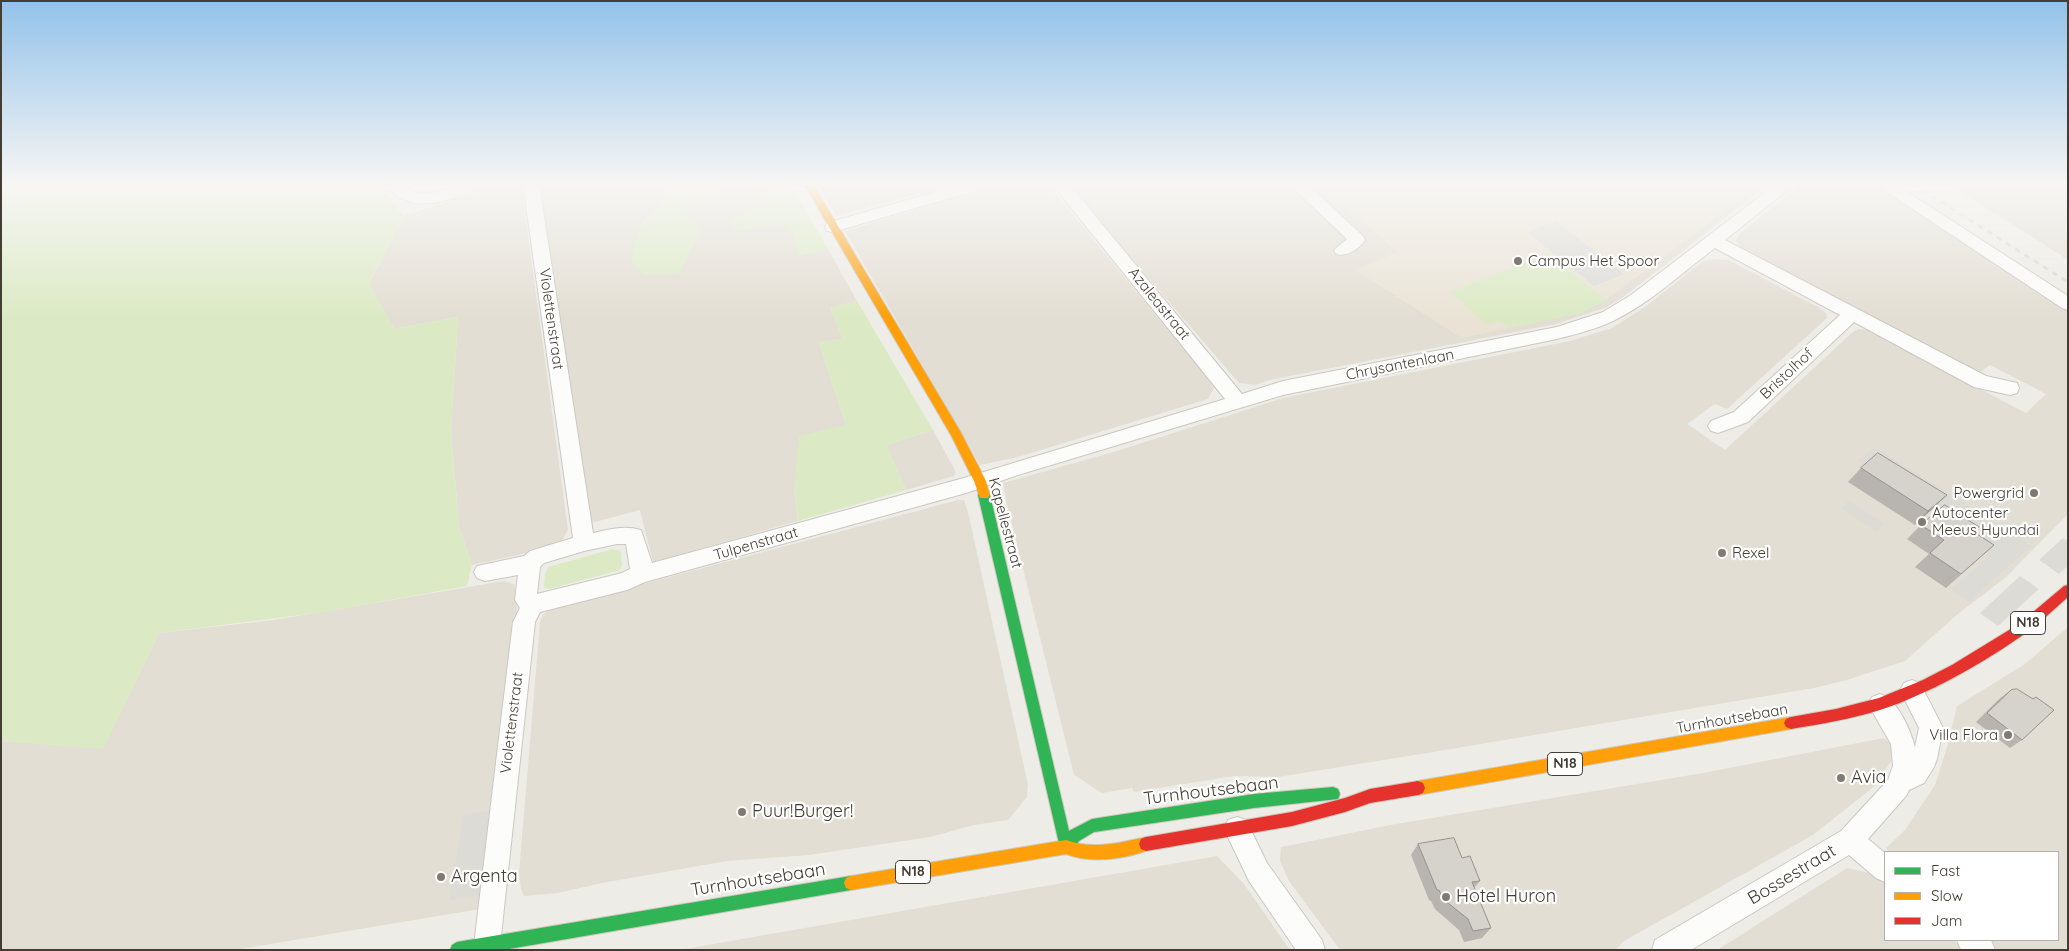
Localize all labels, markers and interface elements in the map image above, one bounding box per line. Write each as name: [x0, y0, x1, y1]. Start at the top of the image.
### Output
place label: Campus Het Spoor: [1528, 252, 1659, 270]
marker: Campus Het Spoor: [1512, 255, 1524, 267]
street label: Azaleastraat: [1124, 264, 1194, 344]
street label: Violettenstraat: [535, 267, 567, 371]
street label: Bristolhof: [1757, 345, 1817, 403]
street label: Chrysantenlaan: [1344, 346, 1456, 384]
street label: Kapellestraat: [984, 476, 1026, 570]
place label: Powergrid: [1953, 484, 2024, 502]
marker: Powergrid: [2028, 487, 2040, 499]
place label: Autocenter Meeus Hyundai: [1932, 504, 2039, 539]
marker: Autocenter Meeus Hyundai: [1916, 516, 1928, 528]
street label: Tulpenstraat: [712, 523, 800, 565]
place label: Rexel: [1732, 544, 1769, 562]
marker: Rexel: [1716, 547, 1728, 559]
road number: N18: [2010, 612, 2046, 634]
street label: Violettenstraat: [497, 671, 527, 775]
street label: Turnhoutsebaan: [1675, 700, 1789, 738]
place label: Villa Flora: [1929, 726, 1998, 744]
marker: Villa Flora: [2002, 729, 2014, 741]
road number: N18: [1548, 752, 1582, 776]
place label: Avia: [1851, 767, 1886, 789]
street label: Turnhoutsebaan: [1142, 772, 1280, 810]
marker: Avia: [1835, 772, 1847, 784]
place label: Puur!Burger!: [752, 801, 853, 823]
marker: Puur!Burger!: [736, 806, 748, 818]
street label: Bossestraat: [1744, 840, 1840, 910]
legend: [1884, 851, 2059, 941]
street label: Turnhoutsebaan: [689, 859, 827, 901]
road number: N18: [896, 860, 930, 884]
text: Fast: [1931, 861, 1960, 880]
place label: Argenta: [451, 866, 518, 888]
marker: Argenta: [435, 871, 447, 883]
place label: Hotel Huron: [1456, 886, 1556, 908]
text: Slow: [1931, 886, 1963, 905]
marker: Hotel Huron: [1440, 891, 1452, 903]
text: Jam: [1931, 911, 1962, 930]

